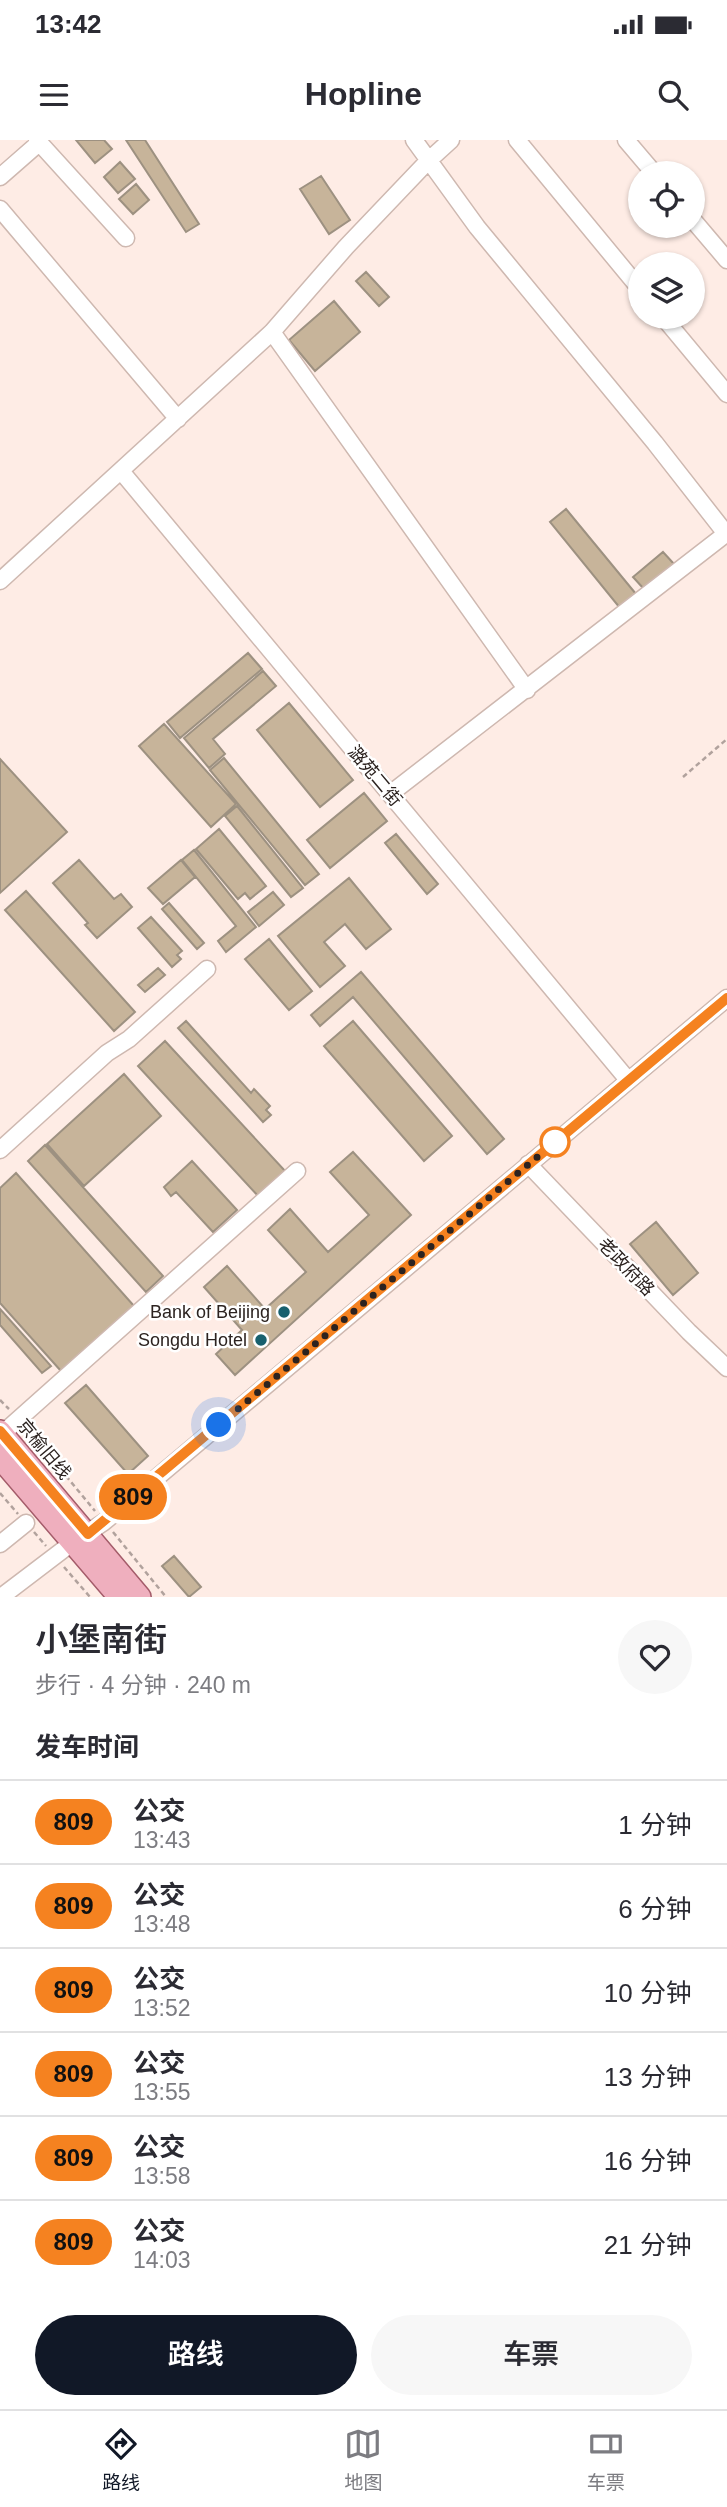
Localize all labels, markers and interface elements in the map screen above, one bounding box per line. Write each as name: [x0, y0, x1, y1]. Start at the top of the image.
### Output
text: 13:42: [35, 9, 102, 39]
icon: menu: [35, 76, 73, 114]
text: Hopline: [305, 76, 422, 112]
icon: search: [654, 76, 692, 114]
map controls: [628, 161, 705, 329]
button: locate: [628, 161, 705, 238]
button: layers: [628, 252, 705, 329]
street label: 潞苑二街: [344, 742, 406, 810]
unlabelled marker: [540, 1127, 570, 1157]
street label: 老政府路: [594, 1234, 658, 1300]
place label: Bank of Beijing: [150, 1302, 270, 1322]
marker: Bank of Beijing: [276, 1304, 292, 1320]
place label: Songdu Hotel: [138, 1330, 247, 1350]
marker: Songdu Hotel: [253, 1332, 269, 1348]
your location: [201, 1407, 236, 1442]
street label: 京榆旧线: [13, 1415, 75, 1483]
line badge: 809: [93, 1474, 173, 1520]
text: 809: [113, 1483, 153, 1510]
button: heart: [618, 1620, 692, 1694]
text: 小堡南街: [35, 1621, 167, 1658]
text: 步行 · 4 分钟 · 240 m: [35, 1672, 251, 1698]
text: 发车时间: [35, 1732, 139, 1762]
text: 公交: [133, 1796, 185, 1826]
text: 809: [53, 1808, 94, 1835]
text: 1 分钟: [618, 1810, 692, 1840]
text: 13:43: [133, 1827, 191, 1853]
text: 公交: [133, 1880, 185, 1910]
text: 809: [53, 1892, 94, 1919]
text: 6 分钟: [618, 1894, 692, 1924]
text: 13:48: [133, 1911, 191, 1937]
text: 公交: [133, 1964, 185, 1994]
text: 809: [53, 1976, 94, 2003]
text: 10 分钟: [604, 1978, 692, 2008]
text: 13:52: [133, 1995, 191, 2021]
text: 公交: [133, 2048, 185, 2078]
text: 809: [53, 2060, 94, 2087]
text: 13 分钟: [604, 2062, 692, 2092]
text: 13:55: [133, 2079, 191, 2105]
text: 公交: [133, 2132, 185, 2162]
text: 809: [53, 2144, 94, 2171]
text: 16 分钟: [604, 2146, 692, 2176]
text: 13:58: [133, 2163, 191, 2189]
text: 公交: [133, 2216, 185, 2246]
text: 809: [53, 2228, 94, 2255]
text: 21 分钟: [604, 2230, 692, 2260]
text: 14:03: [133, 2247, 191, 2273]
button: 路线: [35, 2315, 357, 2395]
button: 车票: [371, 2315, 692, 2395]
tab: 路线: [102, 2425, 140, 2494]
tab: 地图: [344, 2425, 383, 2494]
tab: 车票: [587, 2425, 625, 2494]

